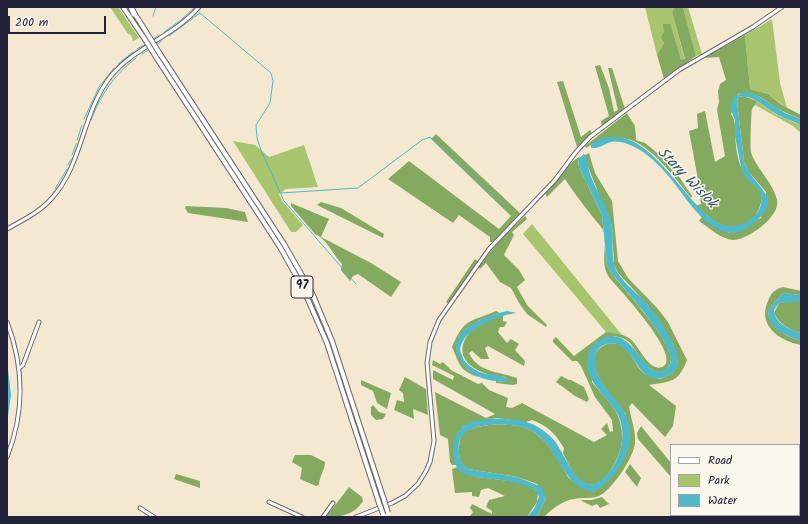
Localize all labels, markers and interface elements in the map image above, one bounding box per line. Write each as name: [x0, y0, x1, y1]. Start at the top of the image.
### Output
scale bar: [10, 8, 108, 34]
text: 200 m: [15, 13, 48, 32]
water label: Stary Wislok: [652, 145, 720, 213]
road number: 97: [291, 276, 313, 298]
legend: [670, 444, 800, 516]
text: Road: [708, 451, 732, 470]
text: Park: [708, 471, 730, 490]
text: Water: [708, 491, 737, 510]

